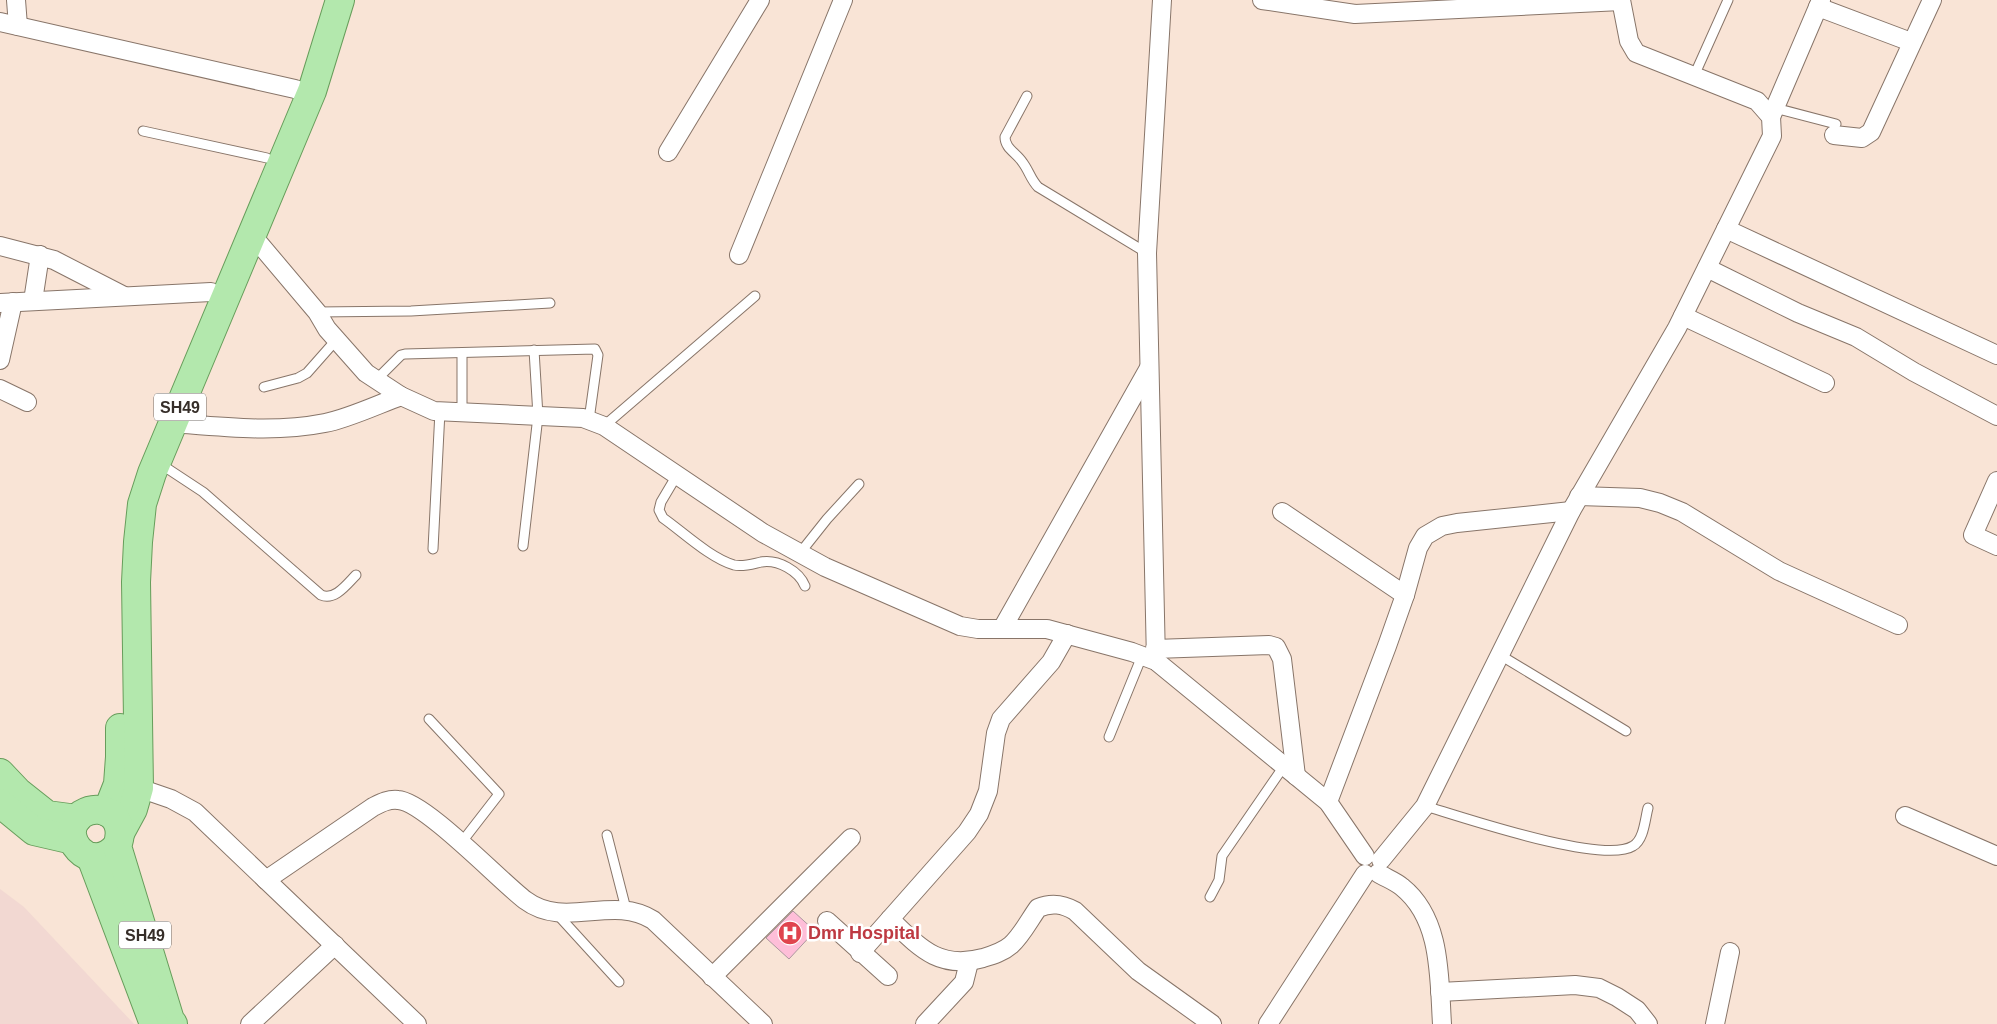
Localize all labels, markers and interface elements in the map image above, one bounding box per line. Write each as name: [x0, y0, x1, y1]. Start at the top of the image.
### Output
road number: SH49: [154, 394, 206, 421]
hospital icon: Dmr Hospital: [777, 920, 803, 946]
road number: SH49: [119, 922, 171, 948]
place label: Dmr Hospital: [808, 923, 920, 943]

